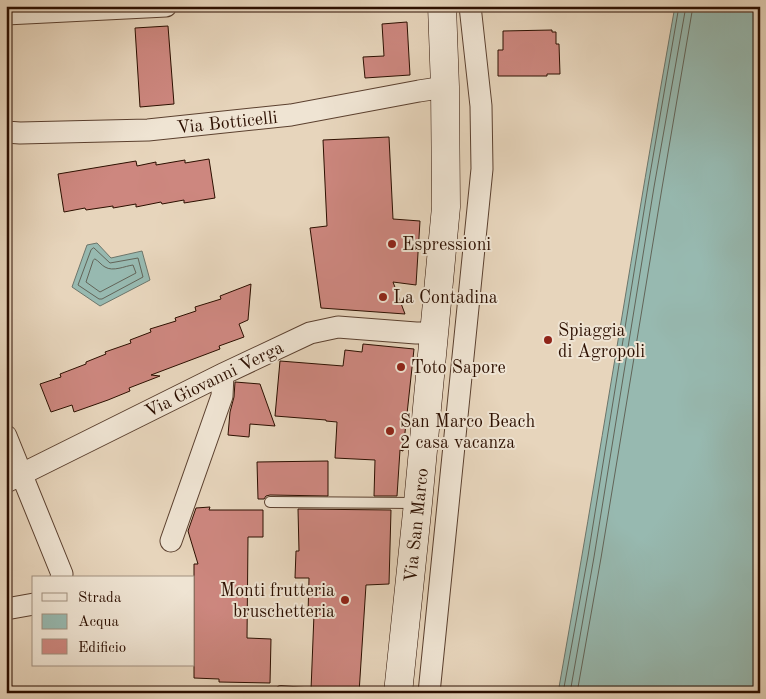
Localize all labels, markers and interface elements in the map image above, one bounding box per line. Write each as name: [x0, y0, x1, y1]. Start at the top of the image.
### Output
street label: Via Botticelli: [176, 109, 279, 137]
place label: Espressioni: [402, 236, 491, 254]
marker: Espressioni: [386, 238, 398, 250]
place label: La Contadina: [393, 289, 498, 307]
marker: La Contadina: [377, 291, 389, 303]
place label: Spiaggia di Agropoli: [558, 322, 645, 361]
marker: Spiaggia di Agropoli: [542, 334, 554, 346]
street label: Via Giovanni Verga: [142, 339, 287, 421]
place label: Toto Sapore: [411, 359, 506, 377]
marker: Toto Sapore: [395, 361, 407, 373]
place label: San Marco Beach 2 casa vacanza: [400, 413, 535, 452]
marker: San Marco Beach 2 casa vacanza: [384, 425, 396, 437]
street label: Via San Marco: [402, 467, 432, 583]
legend: [32, 576, 195, 666]
place label: Monti frutteria bruschetteria: [220, 582, 335, 621]
text: Strada: [78, 591, 122, 606]
marker: Monti frutteria bruschetteria: [339, 594, 351, 606]
text: Acqua: [78, 615, 120, 630]
text: Edificio: [78, 641, 126, 656]

